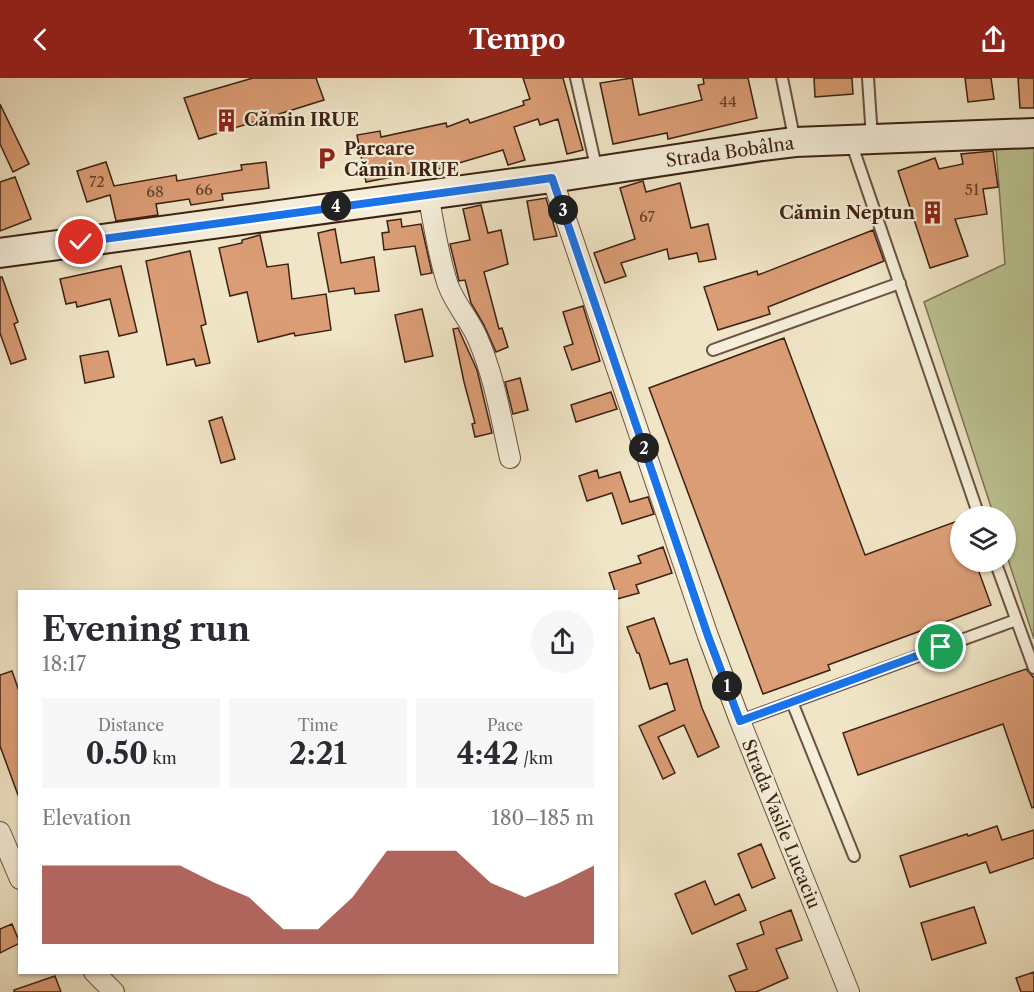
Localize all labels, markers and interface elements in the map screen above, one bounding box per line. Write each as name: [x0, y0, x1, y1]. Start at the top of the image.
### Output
icon: back: [24, 23, 57, 56]
text: Tempo: [469, 23, 565, 56]
icon: share: [977, 23, 1010, 56]
house number: 44: [719, 92, 737, 111]
building icon: Cămin IRUE: [213, 107, 239, 133]
place label: Cămin IRUE: [244, 109, 359, 131]
street label: Strada Bobâlna: [664, 132, 796, 172]
place label: Parcare Cămin IRUE: [344, 138, 459, 181]
parking icon: Parcare Cămin IRUE: [313, 146, 339, 172]
house number: 72: [89, 172, 105, 191]
house number: 66: [195, 180, 213, 199]
house number: 51: [965, 180, 980, 199]
house number: 68: [146, 182, 164, 201]
pin: 4: [321, 191, 351, 221]
pin: 3: [548, 195, 578, 225]
text: 4: [331, 196, 341, 216]
text: 3: [558, 200, 568, 220]
building icon: Cămin Neptun: [920, 200, 946, 226]
place label: Cămin Neptun: [779, 202, 916, 224]
house number: 67: [639, 207, 656, 226]
pin: [55, 216, 106, 267]
icon: check: [64, 225, 97, 258]
pin: 2: [629, 433, 659, 463]
text: 2: [639, 438, 649, 458]
map controls: [950, 506, 1016, 572]
button: layers: [950, 506, 1016, 572]
text: Evening run: [42, 609, 250, 650]
button: share: [531, 610, 594, 673]
pin: [915, 621, 966, 672]
icon: arrive: [924, 630, 957, 663]
text: 18:17: [42, 652, 86, 676]
pin: 1: [712, 671, 742, 701]
text: 1: [723, 676, 731, 696]
text: Distance: [98, 715, 164, 735]
text: Time: [298, 715, 338, 735]
text: Pace: [487, 715, 523, 735]
text: 0.50: [85, 735, 148, 772]
text: 2:21: [289, 735, 347, 772]
text: 4:42: [457, 735, 519, 772]
street label: Strada Vasile Lucaciu: [737, 736, 825, 912]
text: km: [148, 748, 177, 768]
text: /km: [519, 748, 553, 768]
text: Elevation: [42, 806, 131, 830]
text: 180–185 m: [491, 806, 594, 830]

